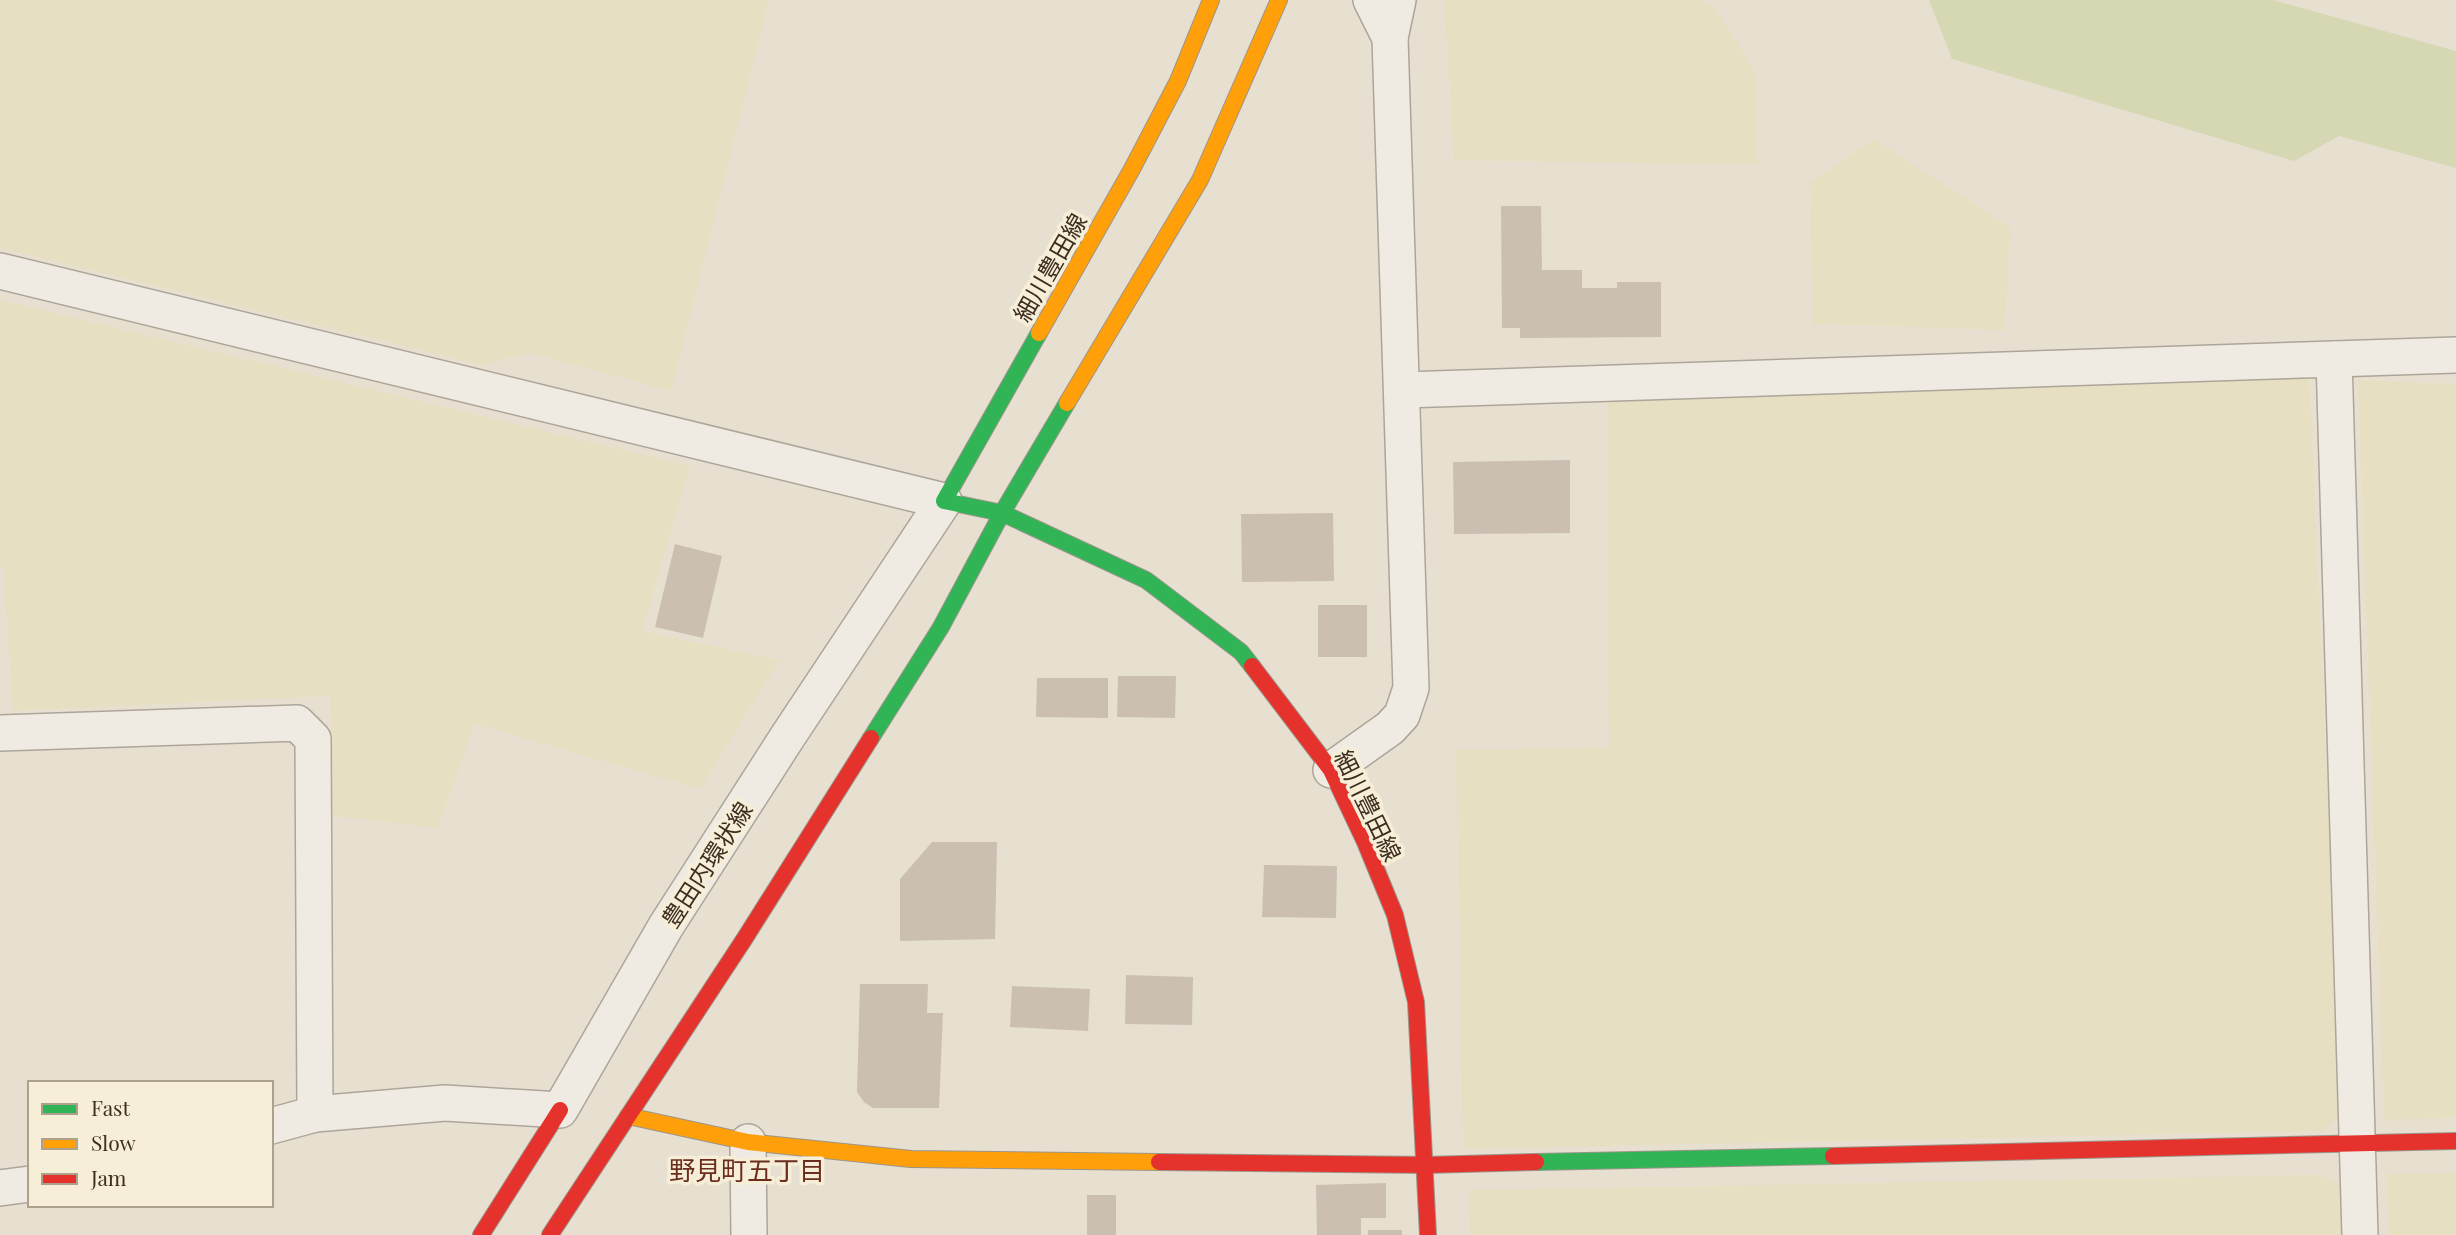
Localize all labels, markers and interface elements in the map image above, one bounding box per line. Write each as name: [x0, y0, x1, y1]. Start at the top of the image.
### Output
street label: 細川豊田線: [1005, 207, 1093, 327]
street label: 細川豊田線: [1328, 744, 1410, 866]
street label: 豊田内環状線: [653, 795, 759, 933]
legend: [28, 1081, 273, 1207]
text: Fast: [91, 1093, 130, 1121]
text: Slow: [91, 1128, 136, 1156]
district label: 野見町五丁目: [669, 1152, 825, 1187]
text: Jam: [90, 1163, 127, 1191]

